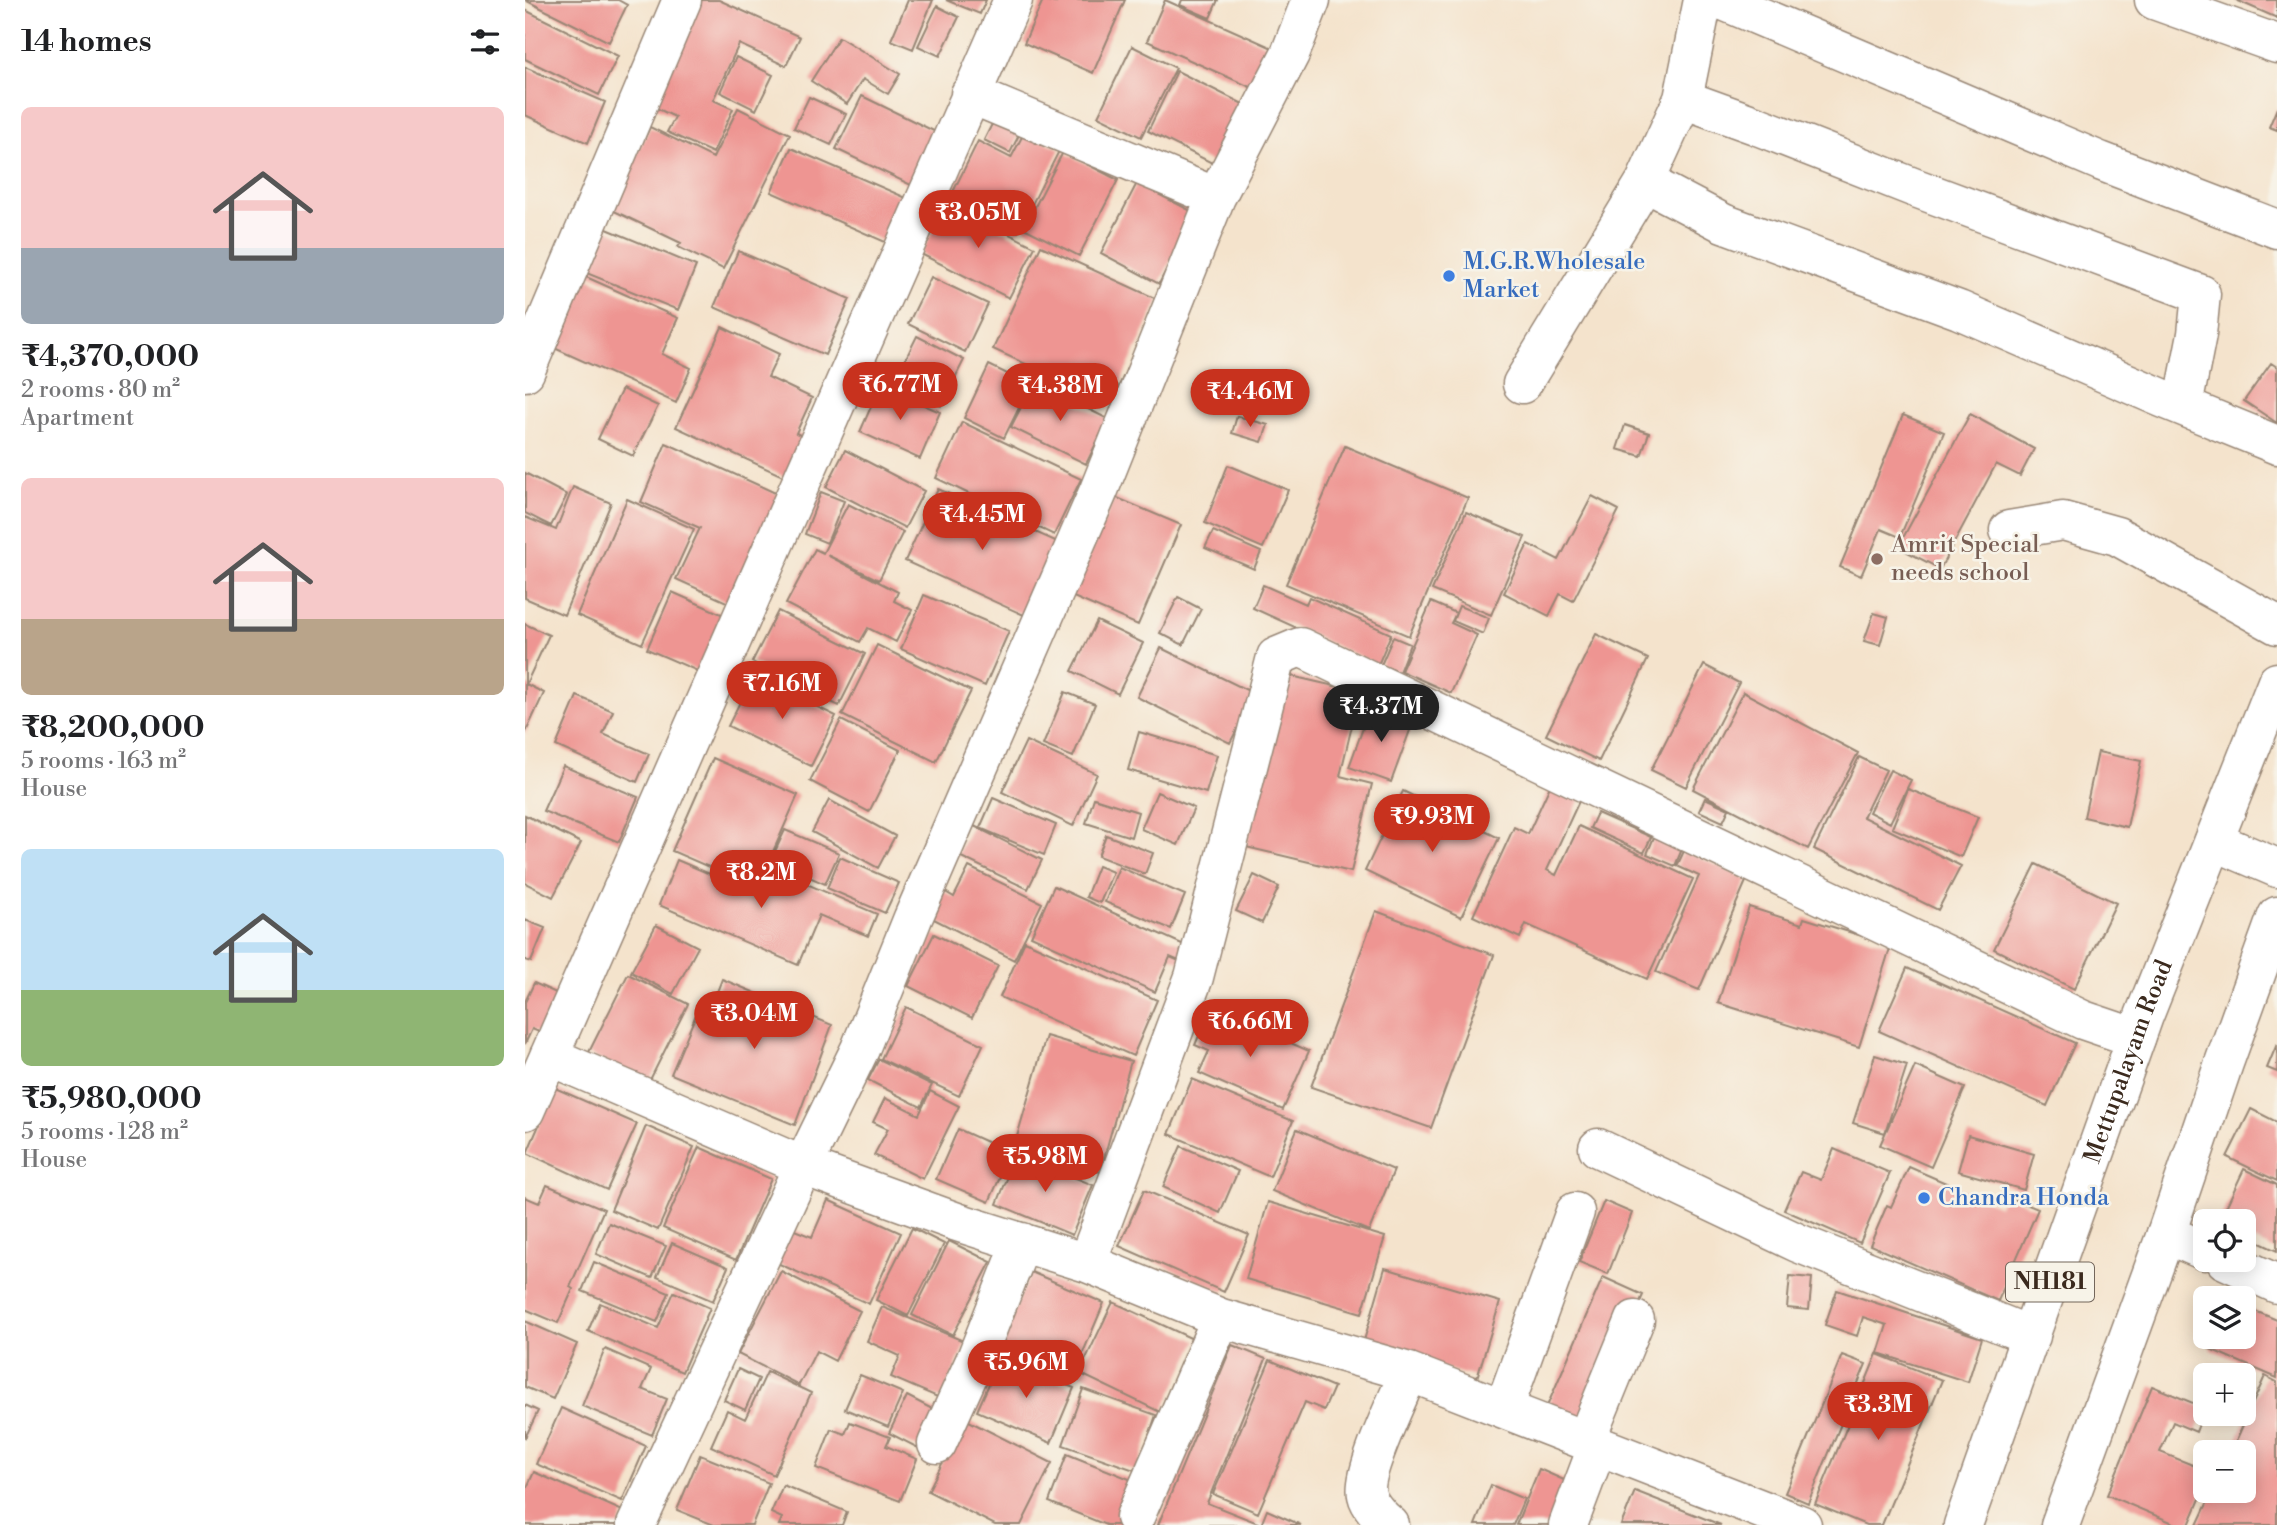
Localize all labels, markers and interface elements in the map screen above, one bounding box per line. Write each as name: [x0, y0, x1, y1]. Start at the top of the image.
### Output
text: 14 homes: [21, 23, 152, 61]
icon: filters: [466, 23, 504, 61]
icon: home: [200, 153, 326, 279]
pin: ₹3.05M: [921, 190, 1035, 250]
text: ₹3.05M: [935, 199, 1021, 227]
place label: M.G.R.Wholesale Market: [1463, 247, 1645, 305]
marker: M.G.R.Wholesale Market: [1441, 268, 1457, 284]
text: ₹4,370,000: [21, 338, 199, 376]
pin: ₹6.77M: [843, 362, 957, 422]
pin: ₹4.38M: [1003, 364, 1117, 423]
pin: ₹4.46M: [1193, 370, 1307, 429]
text: ₹6.77M: [859, 371, 941, 399]
text: ₹4.38M: [1017, 372, 1103, 400]
text: 2 rooms · 80 m²: [21, 376, 180, 404]
text: ₹4.46M: [1207, 378, 1293, 406]
text: Apartment: [21, 404, 134, 432]
pin: ₹4.45M: [925, 492, 1039, 552]
text: ₹4.45M: [939, 501, 1025, 529]
icon: home: [200, 524, 326, 650]
place label: Amrit Special needs school: [1890, 530, 2039, 588]
marker: Amrit Special needs school: [1869, 551, 1885, 567]
pin: ₹7.16M: [725, 662, 839, 721]
text: ₹7.16M: [743, 670, 821, 698]
pin: ₹4.37M: [1324, 684, 1438, 744]
text: ₹4.37M: [1339, 693, 1423, 721]
text: ₹8,200,000: [21, 709, 205, 747]
text: 5 rooms · 163 m²: [21, 747, 186, 775]
text: House: [21, 775, 87, 803]
pin: ₹9.93M: [1375, 794, 1489, 854]
text: ₹9.93M: [1390, 803, 1474, 831]
pin: ₹8.2M: [712, 850, 810, 910]
text: ₹8.2M: [726, 859, 796, 887]
icon: home: [200, 895, 326, 1021]
street label: Mettupalayam Road: [2078, 955, 2180, 1168]
pin: ₹3.04M: [697, 992, 811, 1051]
text: ₹3.04M: [710, 1000, 798, 1028]
pin: ₹6.66M: [1193, 1000, 1307, 1059]
text: ₹6.66M: [1208, 1008, 1293, 1036]
text: ₹5,980,000: [21, 1080, 201, 1118]
text: 5 rooms · 128 m²: [21, 1118, 188, 1146]
pin: ₹5.98M: [988, 1134, 1102, 1194]
text: ₹5.98M: [1003, 1143, 1087, 1171]
text: House: [21, 1146, 87, 1174]
place label: Chandra Honda: [1938, 1183, 2110, 1213]
marker: Chandra Honda: [1916, 1190, 1932, 1206]
map controls: [2193, 1209, 2256, 1503]
button: locate: [2193, 1209, 2256, 1272]
road number: NH181: [2006, 1262, 2094, 1302]
button: layers: [2193, 1286, 2256, 1349]
pin: ₹5.96M: [969, 1340, 1083, 1400]
text: ₹5.96M: [984, 1349, 1068, 1377]
button: +: [2193, 1363, 2256, 1426]
pin: ₹3.3M: [1829, 1382, 1927, 1442]
text: ₹3.3M: [1843, 1391, 1913, 1419]
button: −: [2193, 1440, 2256, 1503]

